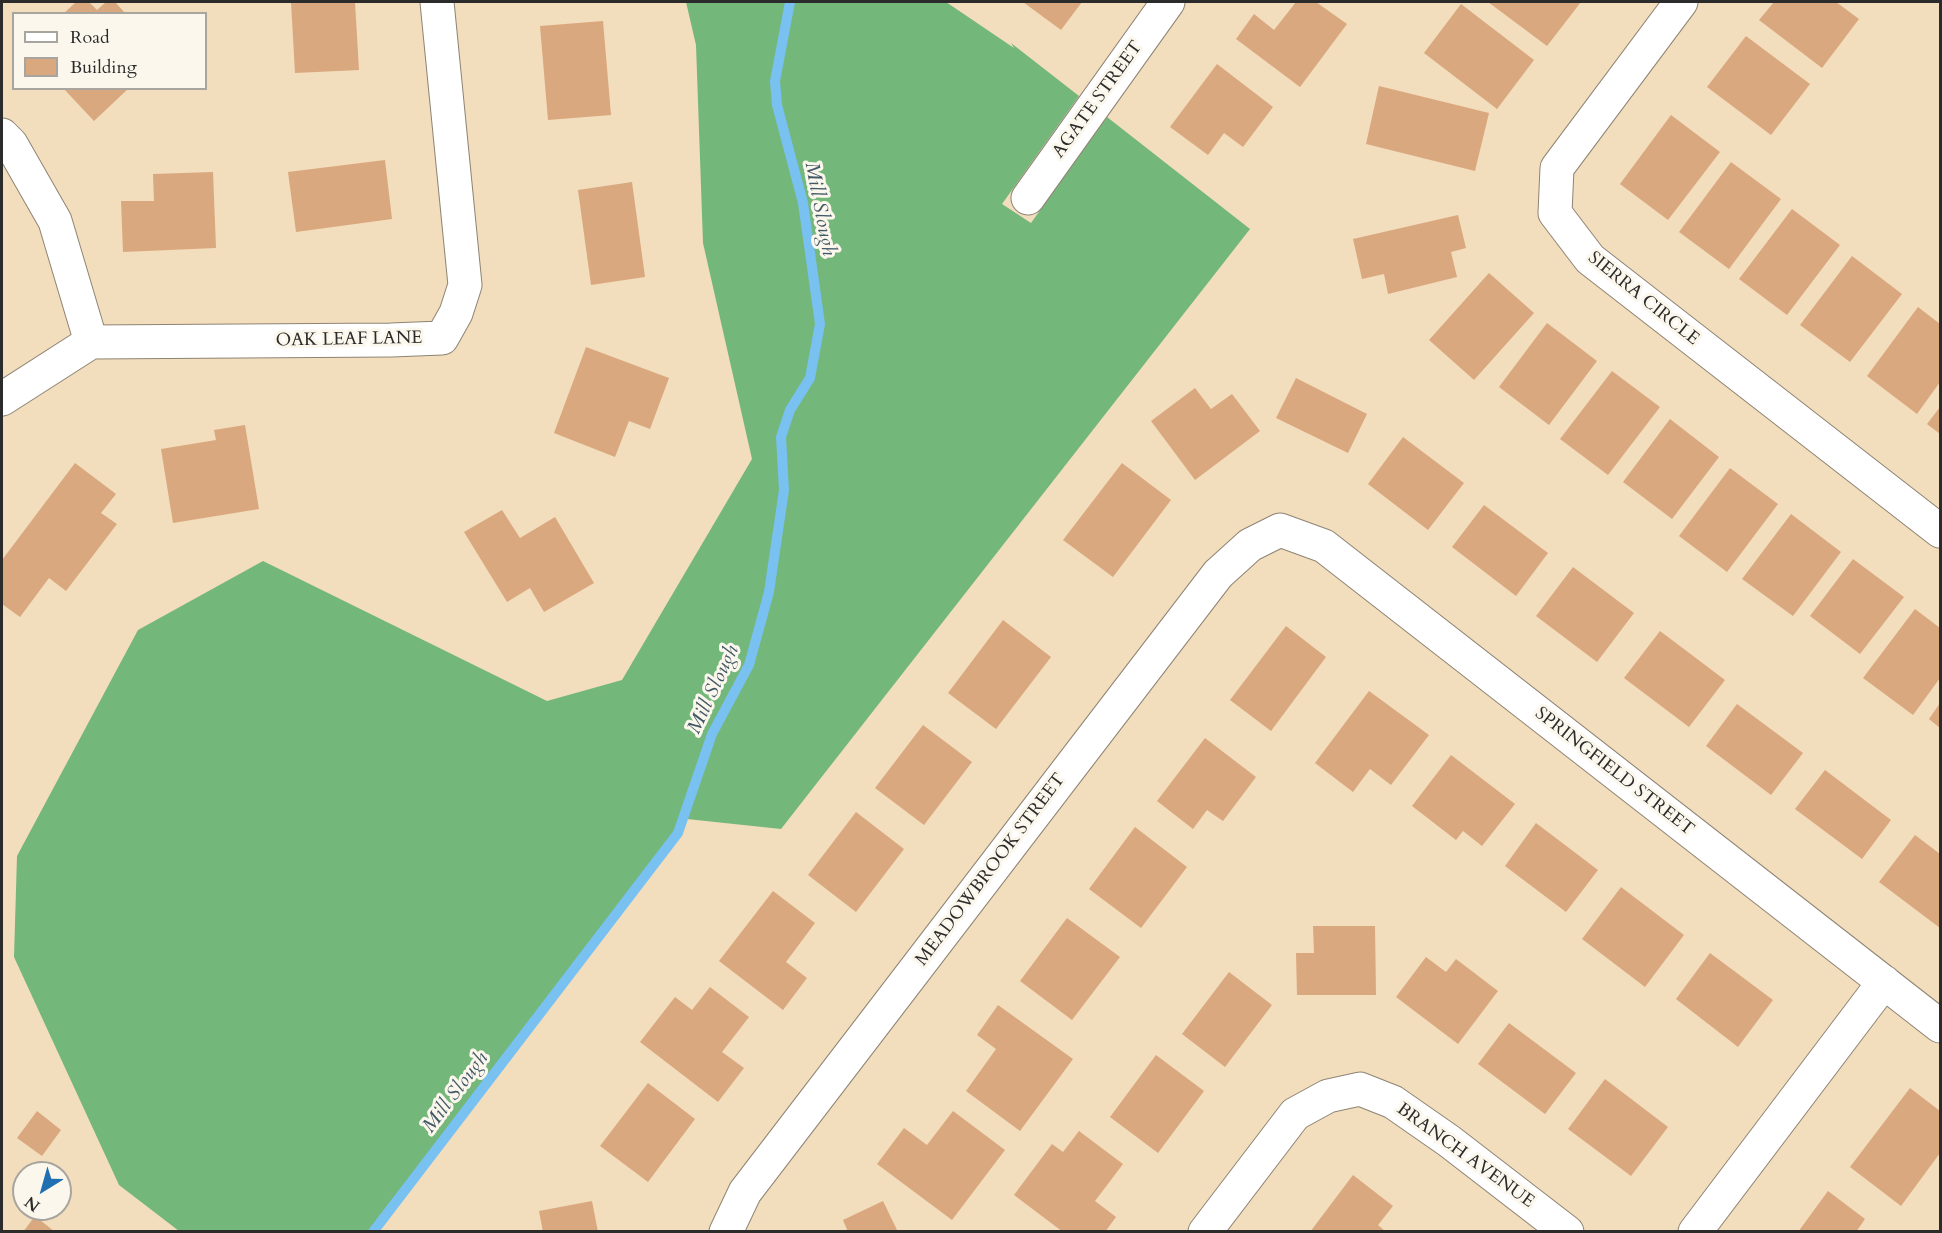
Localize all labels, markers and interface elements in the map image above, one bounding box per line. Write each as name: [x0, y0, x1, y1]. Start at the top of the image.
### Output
legend: [12, 12, 207, 90]
text: Road: [70, 25, 110, 50]
street label: AGATE STREET: [1048, 37, 1148, 163]
text: Building: [70, 55, 137, 80]
water label: Mill Slough: [798, 160, 840, 258]
street label: SIERRA CIRCLE: [1583, 247, 1703, 351]
street label: OAK LEAF LANE: [275, 328, 423, 352]
water label: Mill Slough: [683, 642, 745, 738]
street label: SPRINGFIELD STREET: [1530, 703, 1698, 841]
street label: MEADOWBROOK STREET: [912, 770, 1070, 970]
water label: Mill Slough: [418, 1048, 494, 1138]
street label: BRANCH AVENUE: [1392, 1099, 1538, 1213]
north arrow: [12, 1161, 72, 1221]
text: N: [20, 1191, 45, 1217]

